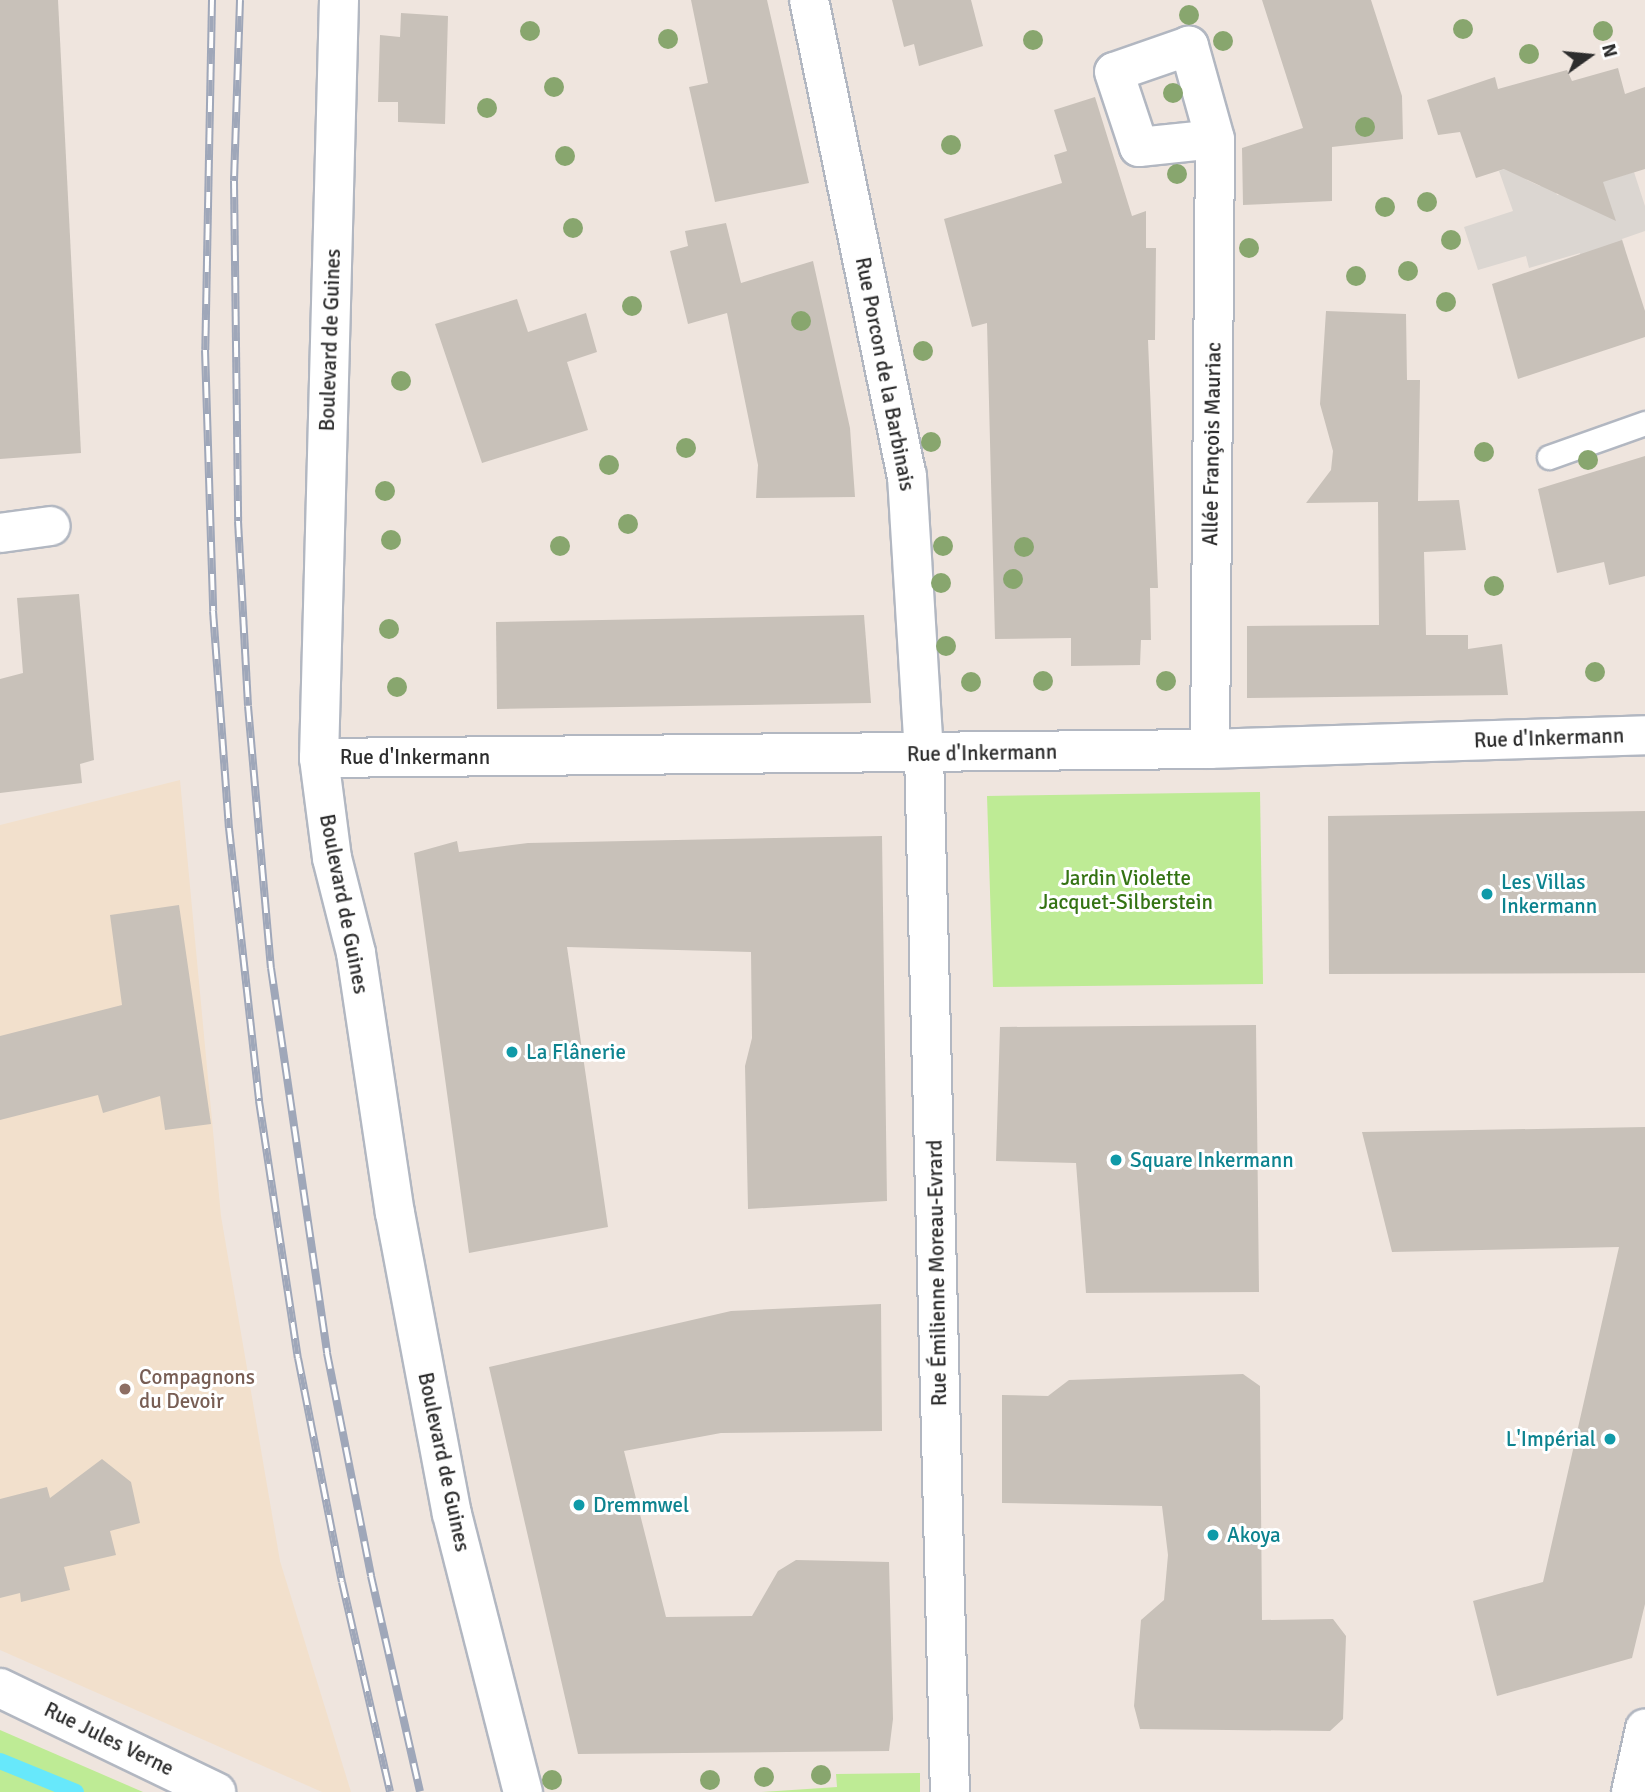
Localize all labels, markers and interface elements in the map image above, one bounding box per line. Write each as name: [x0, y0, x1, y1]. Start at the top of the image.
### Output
north arrow: [1554, 21, 1624, 91]
text: N: [1596, 41, 1623, 60]
street label: Boulevard de Guines: [314, 248, 346, 432]
street label: Rue Porcon de la Barbinais: [850, 255, 920, 493]
street label: Allée François Mauriac: [1198, 342, 1226, 546]
street label: Rue d'Inkermann: [1473, 723, 1625, 753]
street label: Rue d'Inkermann: [907, 739, 1057, 767]
street label: Rue d'Inkermann: [340, 744, 490, 770]
street label: Boulevard de Guines: [314, 812, 374, 996]
park label: Jardin Violette Jacquet-Silberstein: [1039, 865, 1213, 915]
place label: Les Villas Inkermann: [1501, 869, 1597, 919]
marker: Les Villas Inkermann: [1479, 886, 1495, 902]
place label: La Flânerie: [526, 1039, 626, 1065]
marker: La Flânerie: [504, 1044, 520, 1060]
street label: Rue Émilienne Moreau-Evrard: [922, 1140, 952, 1406]
place label: Square Inkermann: [1130, 1147, 1294, 1173]
marker: Square Inkermann: [1108, 1152, 1124, 1168]
place label: Compagnons du Devoir: [139, 1364, 255, 1414]
street label: Boulevard de Guines: [413, 1370, 475, 1554]
marker: Compagnons du Devoir: [117, 1381, 133, 1397]
place label: L'Impérial: [1506, 1426, 1596, 1452]
marker: L'Impérial: [1602, 1431, 1618, 1447]
place label: Dremmwel: [593, 1492, 689, 1518]
marker: Dremmwel: [571, 1497, 587, 1513]
place label: Akoya: [1227, 1522, 1281, 1548]
marker: Akoya: [1205, 1527, 1221, 1543]
street label: Rue Jules Verne: [40, 1697, 178, 1781]

